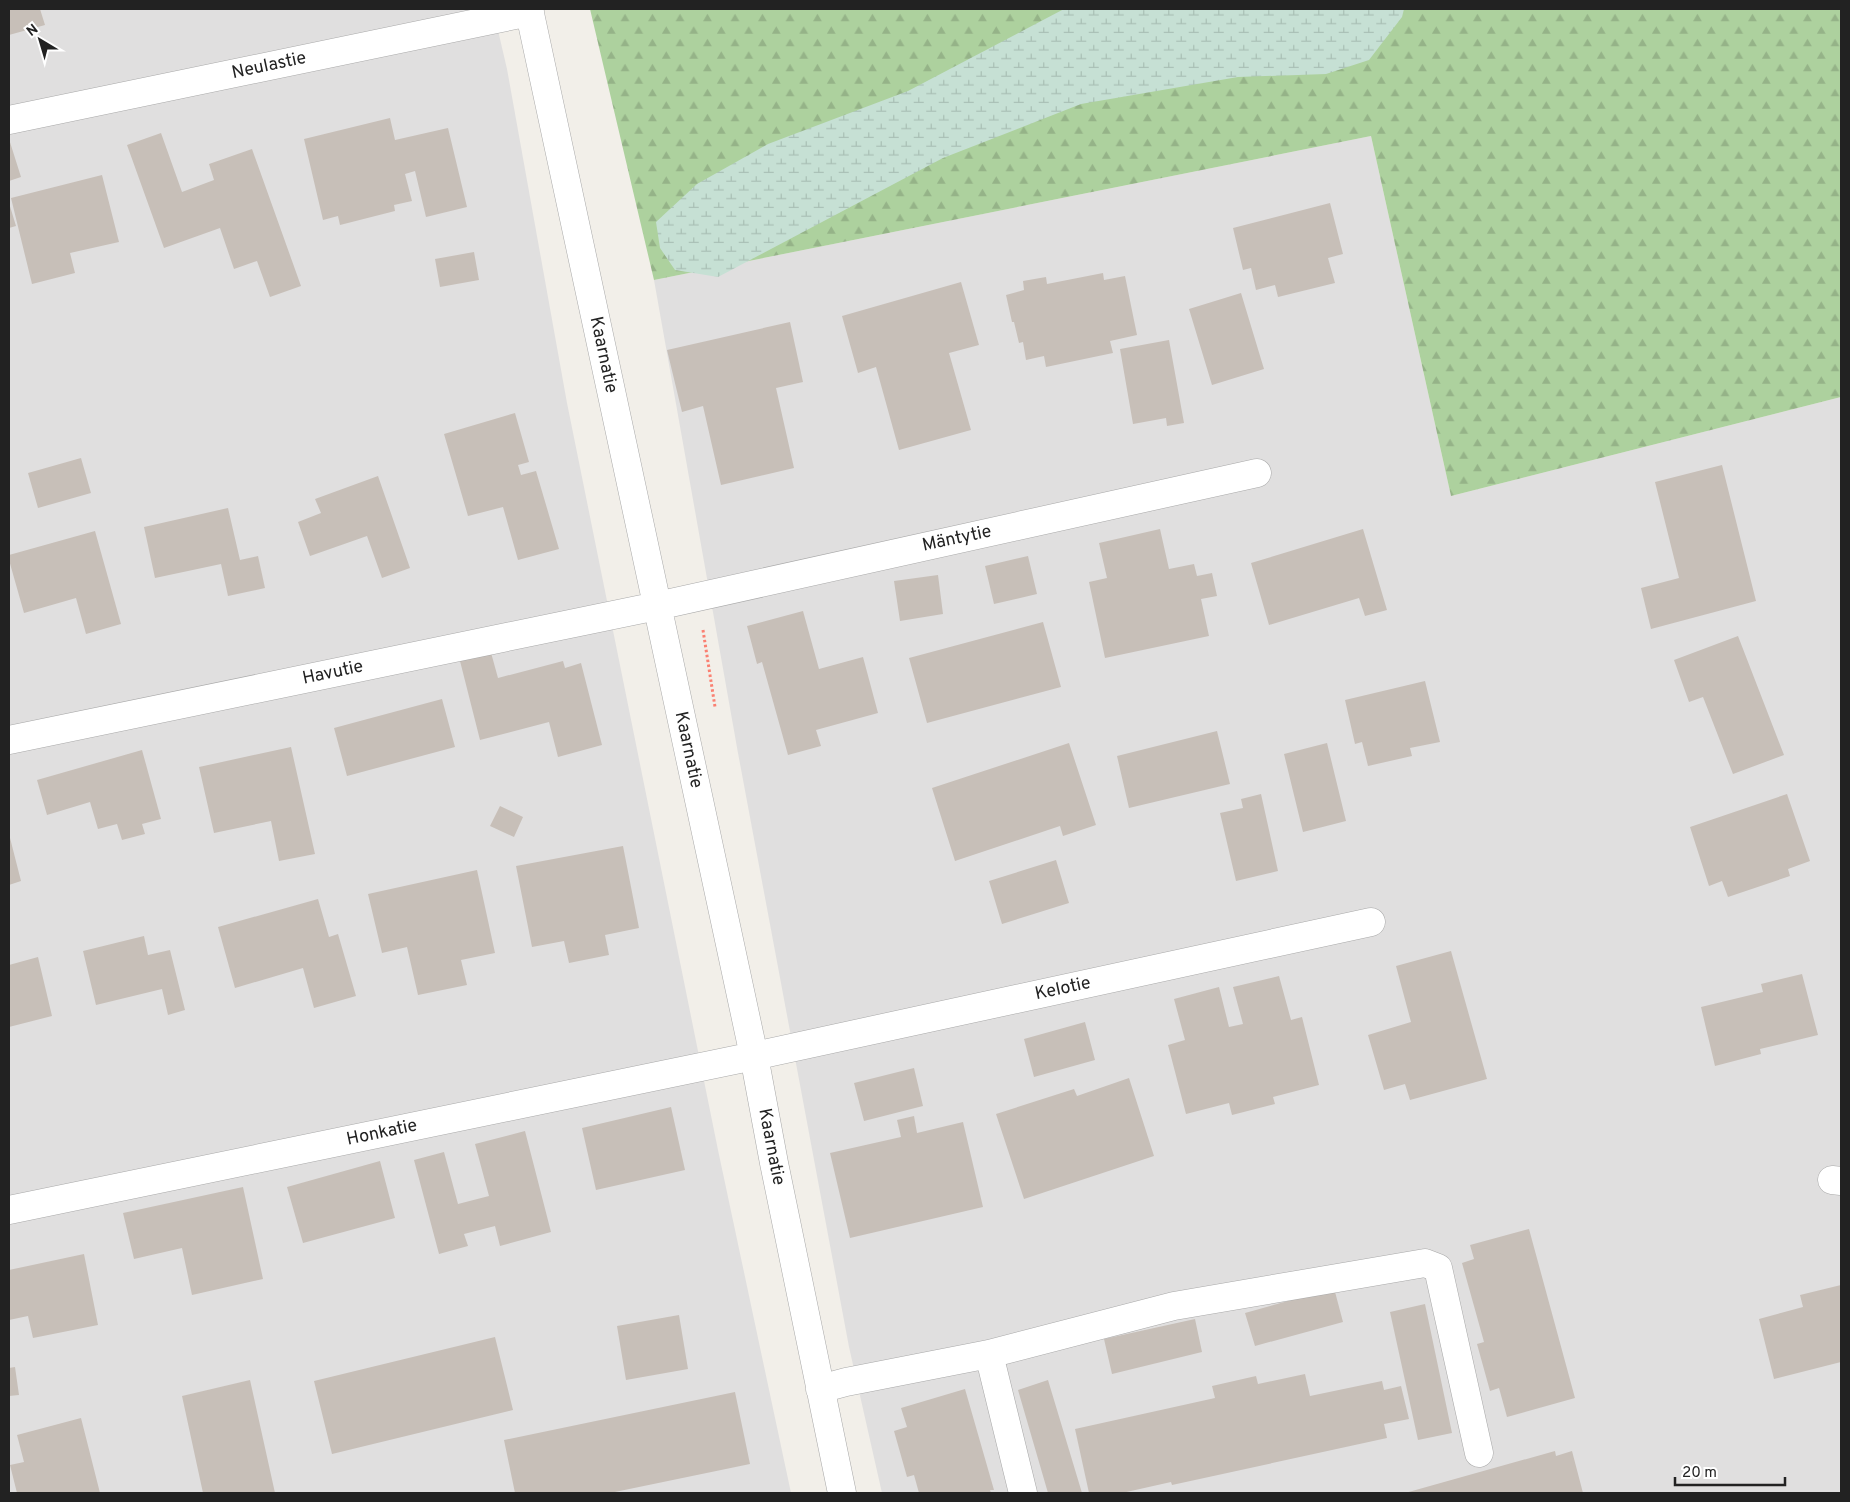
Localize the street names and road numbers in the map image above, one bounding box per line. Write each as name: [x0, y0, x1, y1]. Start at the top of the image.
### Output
street label: Neulastie: [230, 47, 308, 85]
street label: Kaarnatie: [584, 315, 622, 395]
street label: Mäntytie: [920, 520, 994, 558]
street label: Havutie: [301, 655, 365, 691]
street label: Kaarnatie: [669, 710, 707, 790]
street label: Kelotie: [1033, 972, 1093, 1006]
street label: Kaarnatie: [752, 1107, 790, 1187]
street label: Honkatie: [345, 1114, 419, 1152]

